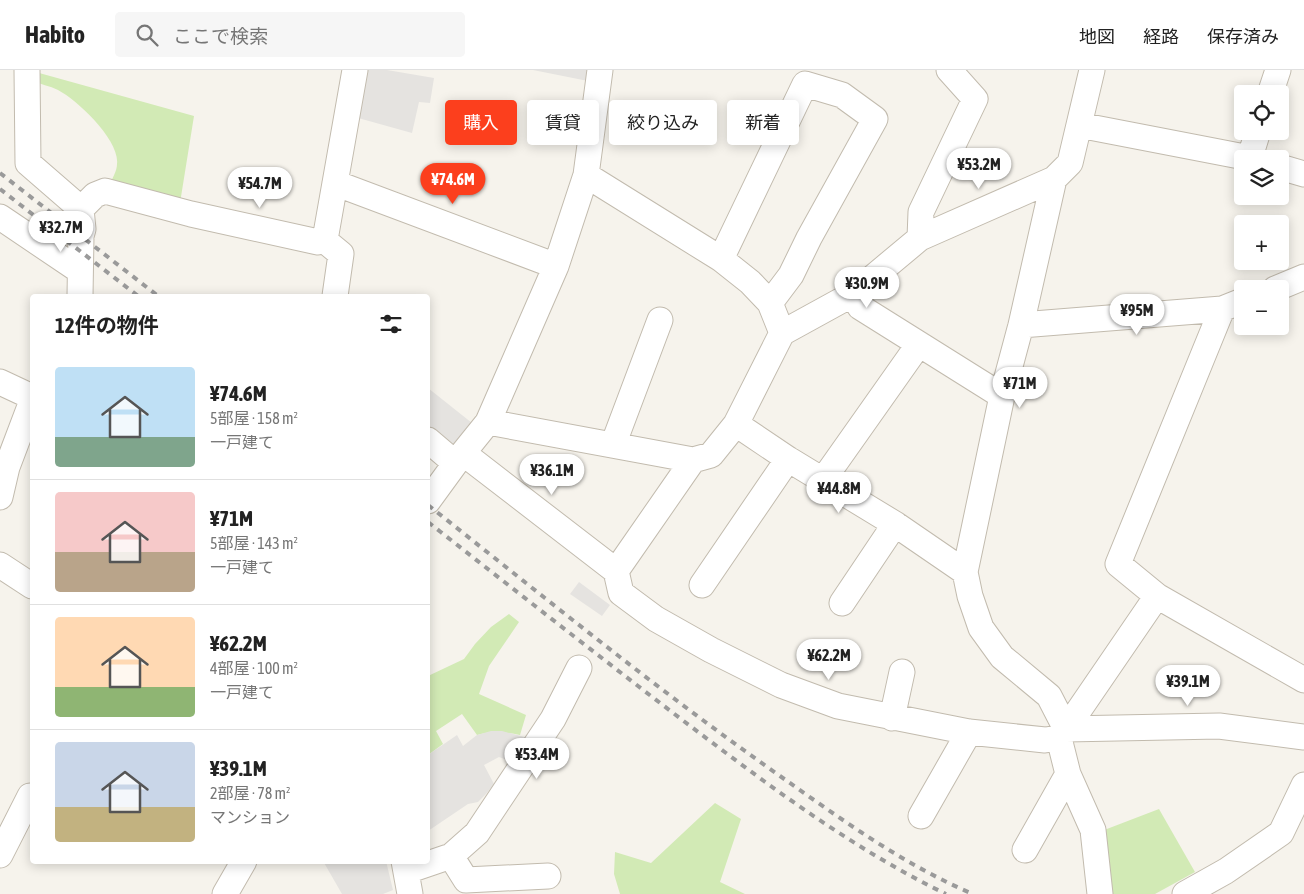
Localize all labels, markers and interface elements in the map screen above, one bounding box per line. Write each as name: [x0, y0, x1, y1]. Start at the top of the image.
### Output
search box: [115, 12, 465, 57]
text: Habito: [25, 21, 85, 48]
icon: search: [133, 21, 161, 49]
text: ここで検索: [173, 25, 268, 47]
text: 地図: [1079, 26, 1115, 47]
text: 経路: [1143, 26, 1179, 47]
text: 保存済み: [1207, 26, 1279, 47]
map controls: [1234, 85, 1289, 335]
button: locate: [1234, 85, 1289, 140]
chip: 購入: [445, 100, 517, 145]
chip: 賃貸: [527, 100, 599, 145]
chip: 絞り込み: [609, 100, 717, 145]
chip: 新着: [727, 100, 799, 145]
pin: ¥53.2M: [938, 148, 1020, 190]
button: layers: [1234, 150, 1289, 205]
text: ¥53.2M: [957, 155, 1001, 173]
pin: ¥74.6M: [412, 162, 494, 205]
pin: ¥54.7M: [219, 166, 301, 209]
text: ¥74.6M: [431, 170, 475, 188]
text: ¥54.7M: [238, 174, 282, 192]
pin: ¥32.7M: [20, 210, 102, 253]
button: +: [1234, 215, 1289, 270]
text: ¥32.7M: [39, 218, 83, 236]
pin: ¥30.9M: [826, 266, 908, 309]
text: ¥30.9M: [845, 274, 889, 292]
button: −: [1234, 280, 1289, 335]
pin: ¥95M: [1107, 294, 1167, 336]
text: ¥95M: [1121, 301, 1153, 319]
icon: filters: [377, 310, 405, 338]
text: 12件の物件: [55, 313, 159, 337]
pin: ¥71M: [990, 366, 1050, 409]
text: ¥71M: [1004, 374, 1036, 392]
text: ¥74.6M: [210, 381, 267, 405]
icon: home: [95, 387, 155, 447]
text: 5部屋 · 158 m²: [210, 409, 298, 427]
text: 一戸建て: [210, 433, 274, 451]
pin: ¥36.1M: [511, 454, 593, 496]
text: ¥36.1M: [530, 461, 574, 479]
pin: ¥44.8M: [798, 472, 880, 514]
text: ¥44.8M: [817, 479, 861, 497]
text: ¥71M: [210, 506, 253, 530]
icon: home: [95, 512, 155, 572]
text: 5部屋 · 143 m²: [210, 534, 298, 552]
text: 一戸建て: [210, 558, 274, 576]
text: ¥62.2M: [210, 631, 267, 655]
icon: home: [95, 637, 155, 697]
pin: ¥62.2M: [788, 638, 870, 681]
text: ¥62.2M: [807, 646, 851, 664]
text: 4部屋 · 100 m²: [210, 659, 298, 677]
pin: ¥39.1M: [1147, 664, 1229, 707]
text: ¥39.1M: [1166, 672, 1210, 690]
text: 一戸建て: [210, 683, 274, 701]
pin: ¥53.4M: [496, 738, 578, 780]
text: ¥53.4M: [515, 745, 559, 763]
text: ¥39.1M: [210, 756, 267, 780]
icon: home: [95, 762, 155, 822]
text: 2部屋 · 78 m²: [210, 784, 291, 802]
text: マンション: [210, 808, 290, 826]

